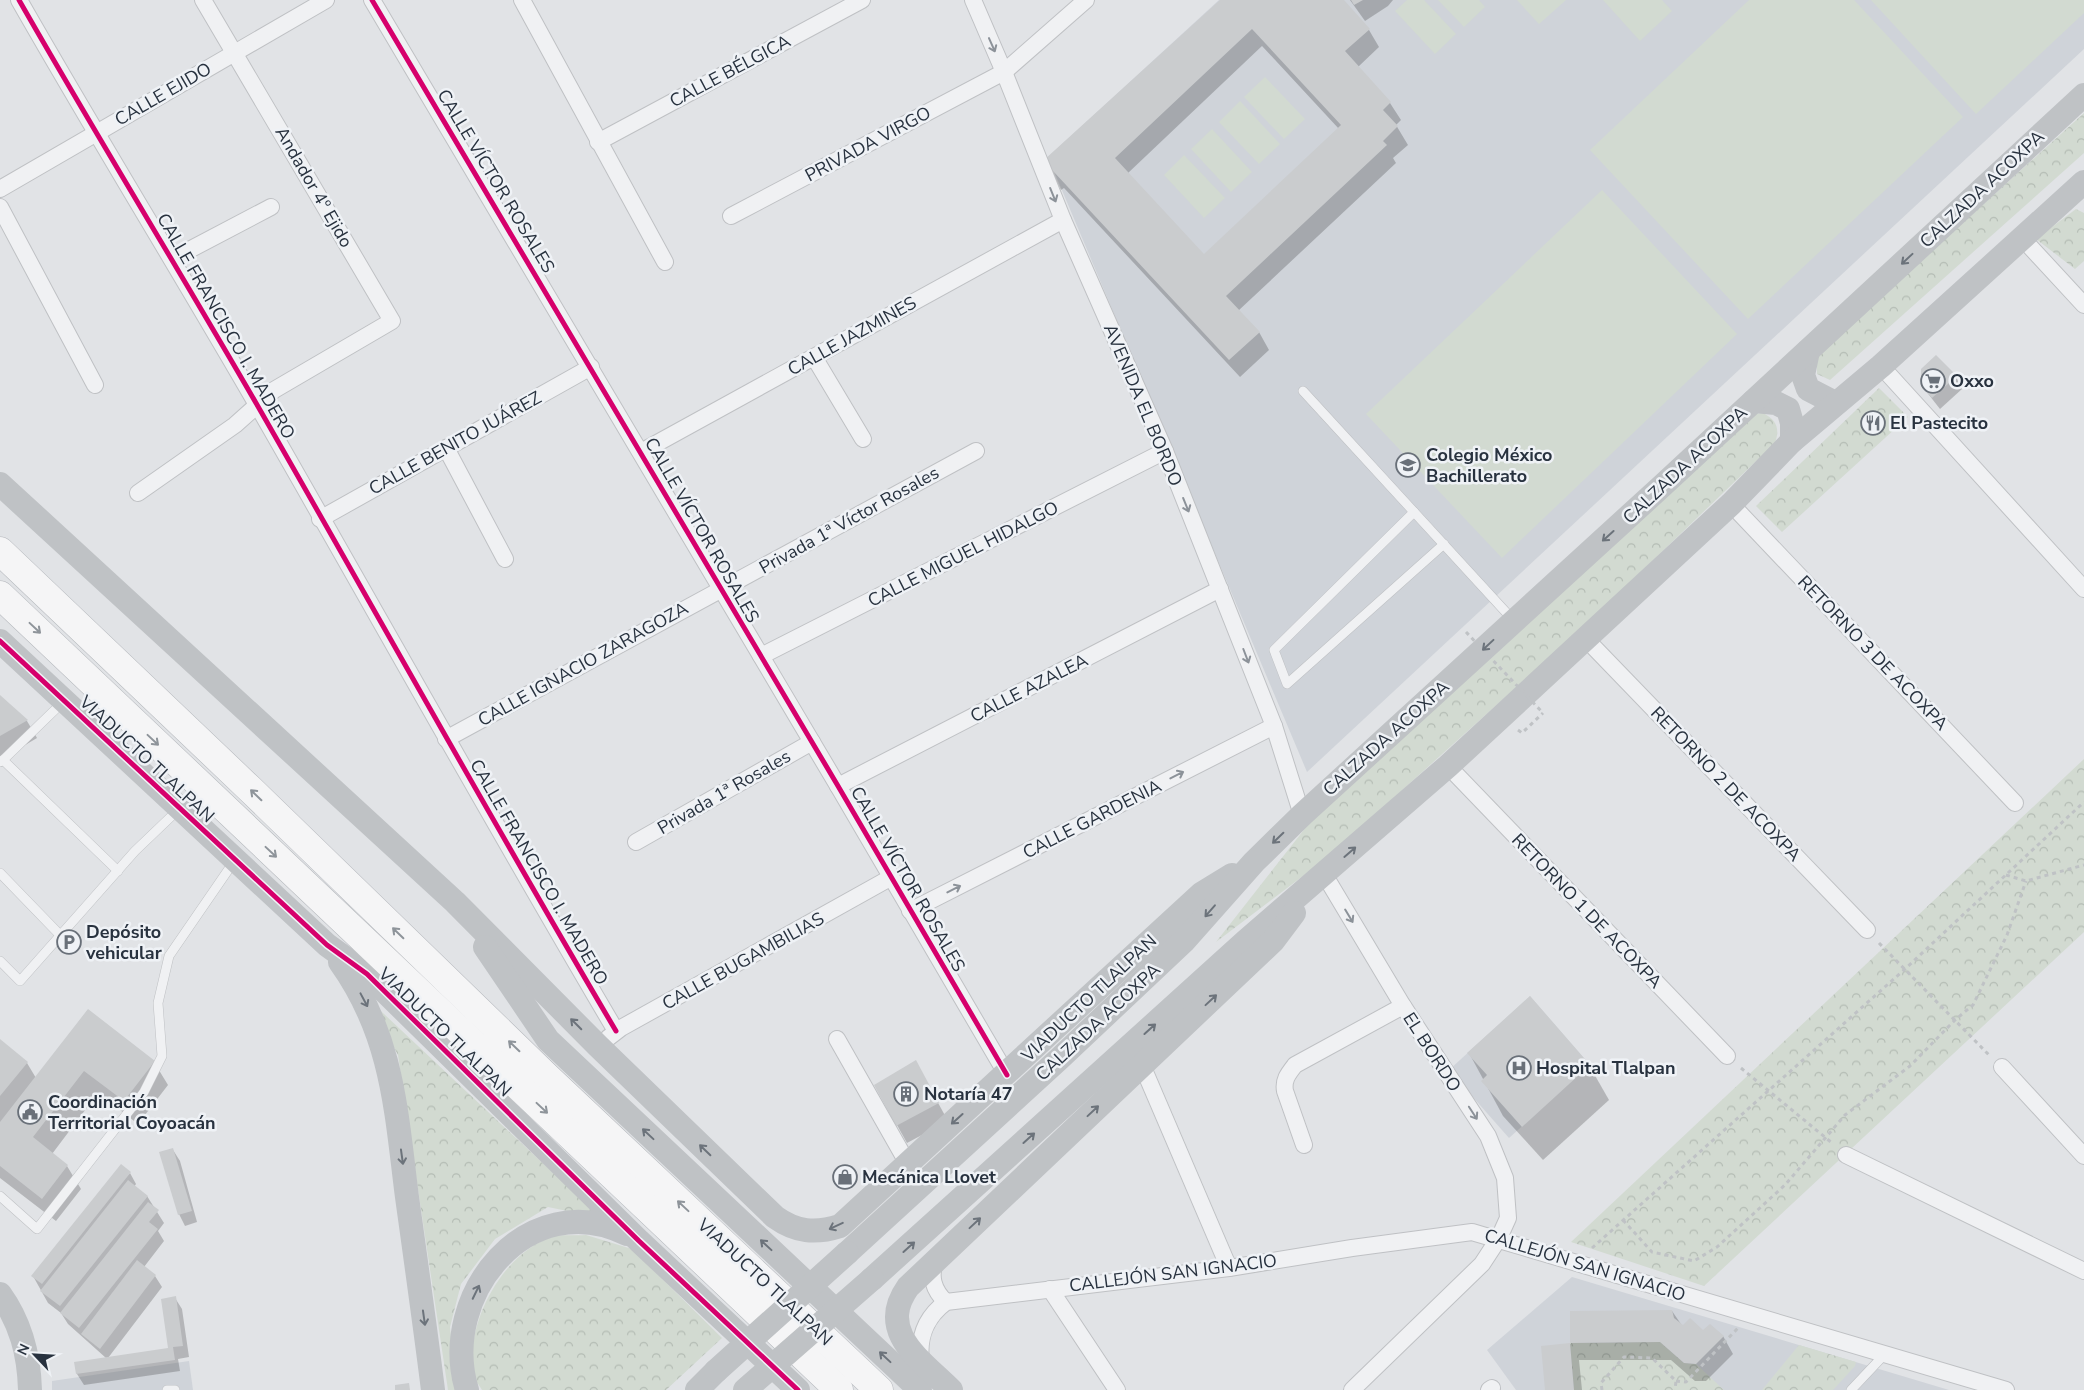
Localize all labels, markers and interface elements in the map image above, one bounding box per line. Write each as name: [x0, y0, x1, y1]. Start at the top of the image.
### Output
street label: CALLE BÉLGICA: [665, 29, 795, 113]
one-way arrow: [988, 37, 998, 52]
street label: CALLE EJIDO: [110, 57, 216, 131]
street label: CALLE VÍCTOR ROSALES: [432, 85, 560, 277]
street label: PRIVADA VIRGO: [801, 101, 935, 187]
street label: Andador 4º Ejido: [270, 122, 358, 252]
street label: CALZADA ACOXPA: [1915, 125, 2049, 253]
one-way arrow: [1049, 187, 1058, 202]
street label: CALLE FRANCISCO I. MADERO: [151, 209, 301, 443]
one-way arrow: [1901, 253, 1914, 265]
street label: CALLE JAZMINES: [783, 291, 921, 381]
street label: AVENIDA EL BORDO: [1098, 320, 1188, 490]
supermarket icon: Oxxo: [1920, 368, 1946, 394]
place label: Oxxo: [1950, 369, 1994, 393]
street label: CALLE BENITO JUÁREZ: [364, 385, 546, 500]
street label: CALZADA ACOXPA: [1618, 401, 1752, 529]
restaurant icon: El Pastecito: [1860, 410, 1886, 436]
place label: El Pastecito: [1890, 411, 1988, 435]
street label: CALLE VÍCTOR ROSALES: [639, 433, 765, 627]
place label: Colegio México Bachillerato: [1426, 443, 1553, 488]
school or university icon: Colegio México Bachillerato: [1395, 452, 1421, 478]
street label: Privada 1ª Víctor Rosales: [755, 460, 943, 580]
street label: CALLE MIGUEL HIDALGO: [863, 495, 1063, 613]
one-way arrow: [1182, 497, 1191, 513]
one-way arrow: [1602, 529, 1615, 541]
street label: RETORNO 3 DE ACOXPA: [1793, 570, 1953, 736]
street label: CALLE IGNACIO ZARAGOZA: [474, 596, 692, 732]
one-way arrow: [29, 622, 42, 634]
one-way arrow: [1482, 639, 1495, 651]
street label: CALLE AZALEA: [966, 648, 1092, 728]
one-way arrow: [1242, 648, 1251, 664]
street label: CALZADA ACOXPA: [1318, 675, 1454, 801]
street label: VIADUCTO TLALPAN: [73, 689, 220, 828]
street label: RETORNO 2 DE ACOXPA: [1646, 701, 1806, 867]
one-way arrow: [147, 734, 160, 746]
street label: Privada 1ª Rosales: [653, 744, 795, 840]
street label: CALLE FRANCISCO I. MADERO: [464, 755, 614, 989]
one-way arrow: [1169, 770, 1184, 780]
street label: CALLE GARDENIA: [1019, 774, 1165, 864]
street label: CALLE VÍCTOR ROSALES: [845, 782, 971, 976]
one-way arrow: [250, 789, 263, 801]
street label: RETORNO 1 DE ACOXPA: [1507, 828, 1667, 994]
one-way arrow: [1272, 832, 1285, 844]
one-way arrow: [265, 846, 278, 858]
one-way arrow: [1343, 846, 1356, 857]
one-way arrow: [946, 884, 961, 893]
one-way arrow: [1204, 905, 1216, 918]
street label: CALLE BUGAMBILIAS: [658, 906, 828, 1016]
one-way arrow: [1344, 908, 1354, 922]
place label: Depósito vehicular: [85, 920, 162, 965]
one-way arrow: [392, 927, 404, 939]
parking icon: Depósito vehicular: [56, 929, 82, 955]
street label: VIADUCTO TLALPAN: [1015, 929, 1162, 1068]
street label: CALZADA ACOXPA: [1031, 958, 1165, 1086]
street label: VIADUCTO TLALPAN: [372, 961, 517, 1102]
one-way arrow: [359, 992, 369, 1007]
one-way arrow: [1205, 994, 1217, 1006]
street label: EL BORDO: [1397, 1008, 1467, 1096]
one-way arrow: [570, 1018, 582, 1030]
one-way arrow: [1143, 1023, 1156, 1035]
one-way arrow: [508, 1040, 521, 1052]
hospital icon: Hospital Tlalpan: [1506, 1055, 1532, 1081]
place label: Hospital Tlalpan: [1536, 1056, 1676, 1080]
building icon: Notaría 47: [893, 1081, 919, 1107]
place label: Notaría 47: [924, 1082, 1012, 1106]
place label: Coordinación Territorial Coyoacán: [48, 1090, 216, 1135]
public building icon: Coordinación Territorial Coyoacán: [17, 1099, 43, 1125]
one-way arrow: [535, 1102, 548, 1114]
one-way arrow: [1086, 1105, 1099, 1117]
one-way arrow: [1468, 1105, 1478, 1119]
one-way arrow: [951, 1113, 964, 1125]
one-way arrow: [641, 1128, 654, 1140]
one-way arrow: [1023, 1132, 1036, 1144]
one-way arrow: [699, 1143, 711, 1156]
one-way arrow: [397, 1148, 407, 1164]
shop icon: Mecánica Llovet: [832, 1164, 858, 1190]
place label: Mecánica Llovet: [862, 1165, 996, 1189]
one-way arrow: [677, 1200, 690, 1212]
street label: VIADUCTO TLALPAN: [691, 1212, 838, 1351]
one-way arrow: [968, 1217, 981, 1229]
one-way arrow: [828, 1222, 843, 1232]
street label: CALLEJÓN SAN IGNACIO: [1481, 1223, 1689, 1307]
one-way arrow: [760, 1239, 773, 1251]
one-way arrow: [902, 1241, 915, 1253]
street label: CALLEJÓN SAN IGNACIO: [1068, 1248, 1278, 1298]
one-way arrow: [471, 1285, 481, 1300]
one-way arrow: [419, 1309, 429, 1325]
north arrow: [10, 1330, 60, 1380]
text: N: [13, 1341, 34, 1358]
one-way arrow: [879, 1351, 891, 1363]

